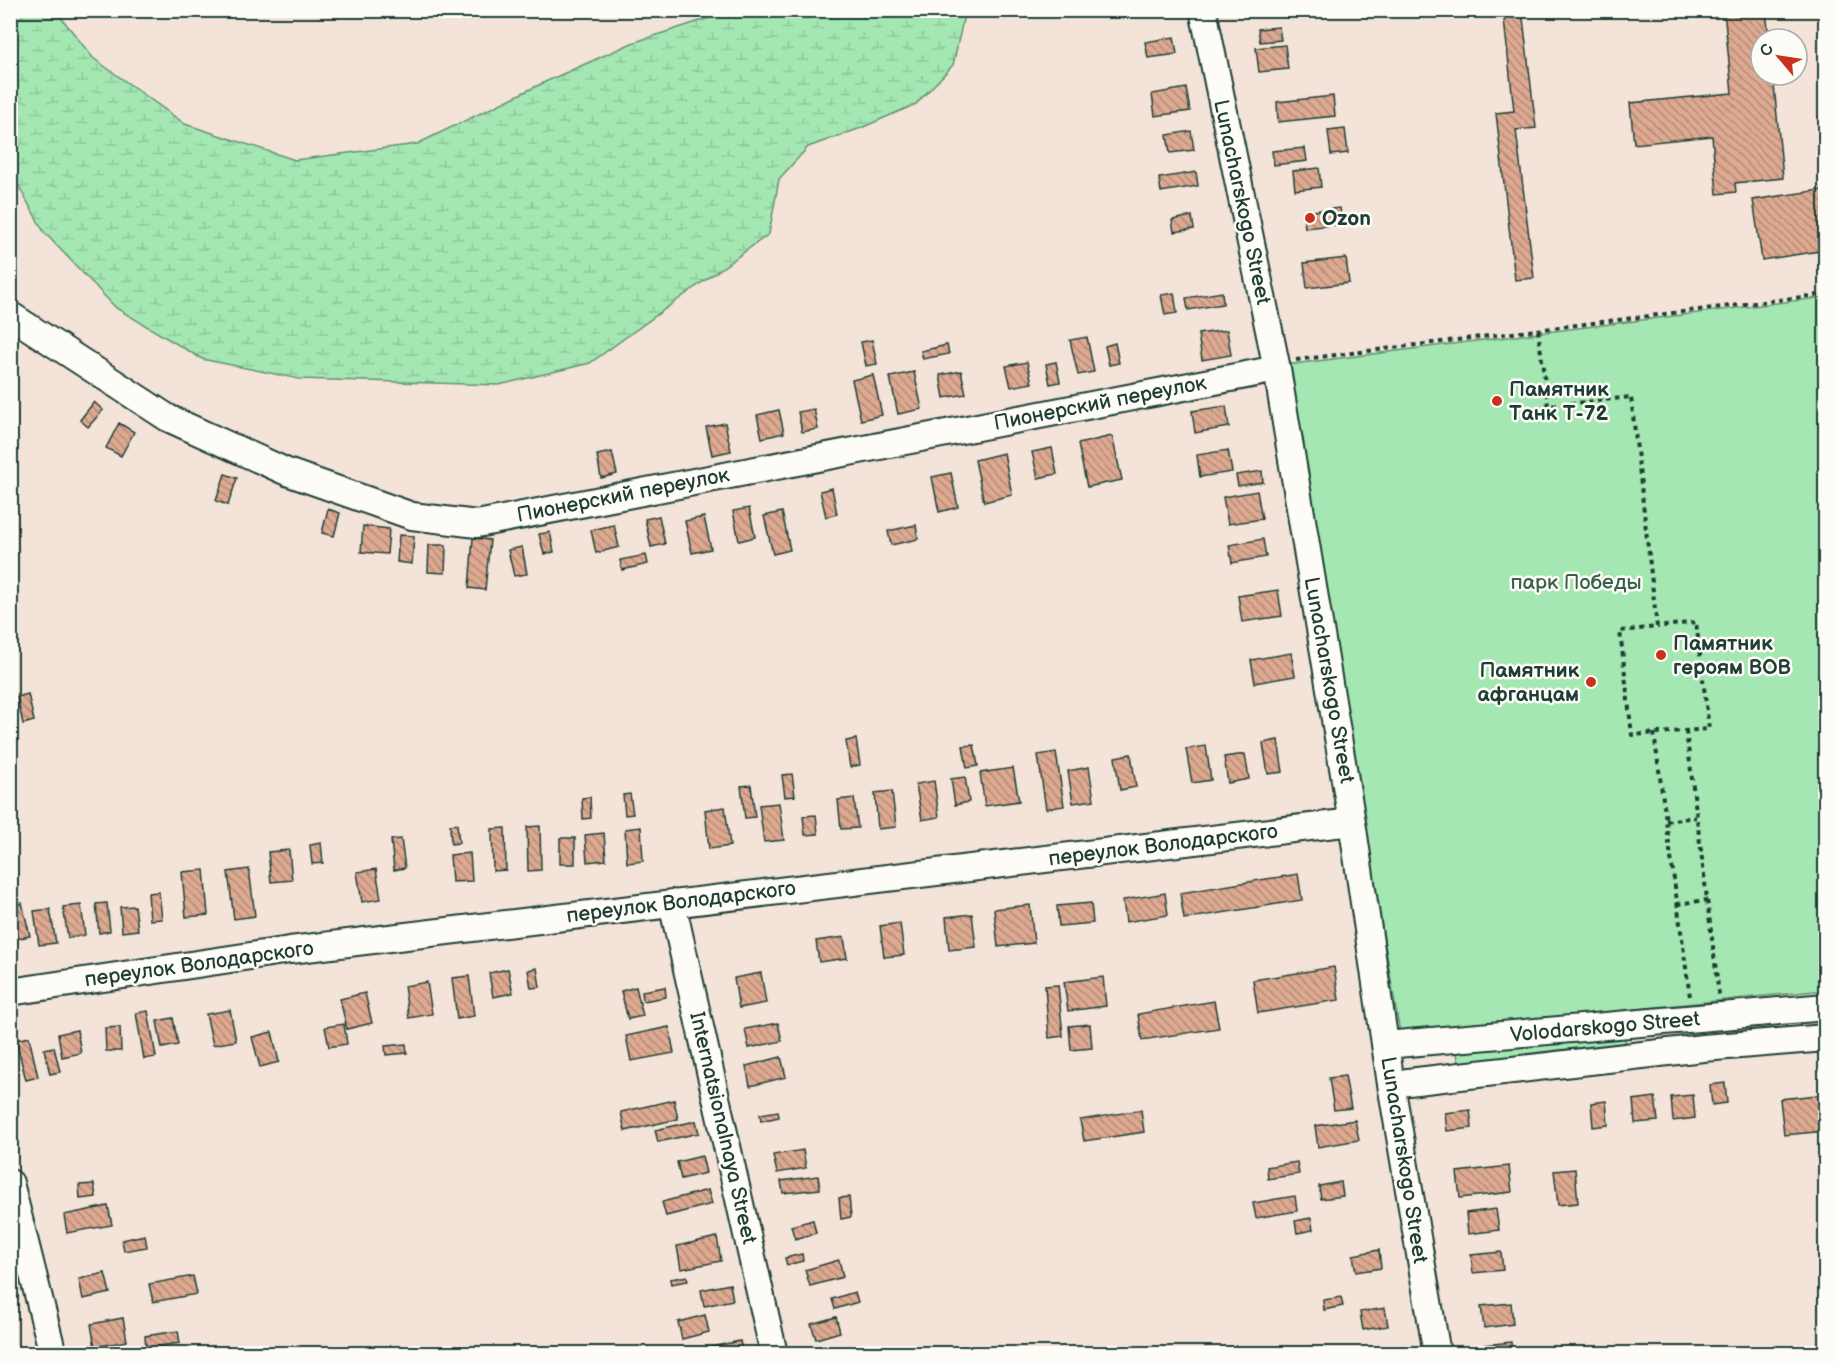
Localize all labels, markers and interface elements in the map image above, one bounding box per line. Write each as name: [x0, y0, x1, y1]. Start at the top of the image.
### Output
north arrow: [1749, 27, 1809, 87]
text: С: [1756, 41, 1778, 60]
street label: Lunacharskogo Street: [1208, 97, 1276, 307]
place label: Ozon: [1322, 206, 1371, 231]
marker: Ozon: [1303, 211, 1317, 225]
street label: Пионерский переулок: [992, 370, 1208, 436]
place label: Памятник Танк Т-72: [1509, 377, 1609, 426]
marker: Памятник Танк Т-72: [1490, 394, 1504, 408]
street label: Пионерский переулок: [515, 462, 731, 528]
park label: парк Победы: [1510, 570, 1642, 595]
street label: Lunacharskogo Street: [1299, 575, 1360, 786]
place label: Памятник героям ВОВ: [1673, 631, 1791, 680]
marker: Памятник героям ВОВ: [1654, 648, 1668, 662]
place label: Памятник афганцам: [1478, 658, 1580, 707]
marker: Памятник афганцам: [1584, 675, 1598, 689]
street label: переулок Володарского: [1047, 819, 1279, 871]
street label: переулок Володарского: [565, 876, 797, 928]
street label: переулок Володарского: [83, 936, 315, 992]
street label: Volodarskogo Street: [1509, 1006, 1702, 1048]
street label: Internatsionalnaya Street: [684, 1010, 762, 1247]
street label: Lunacharskogo Street: [1375, 1055, 1433, 1266]

